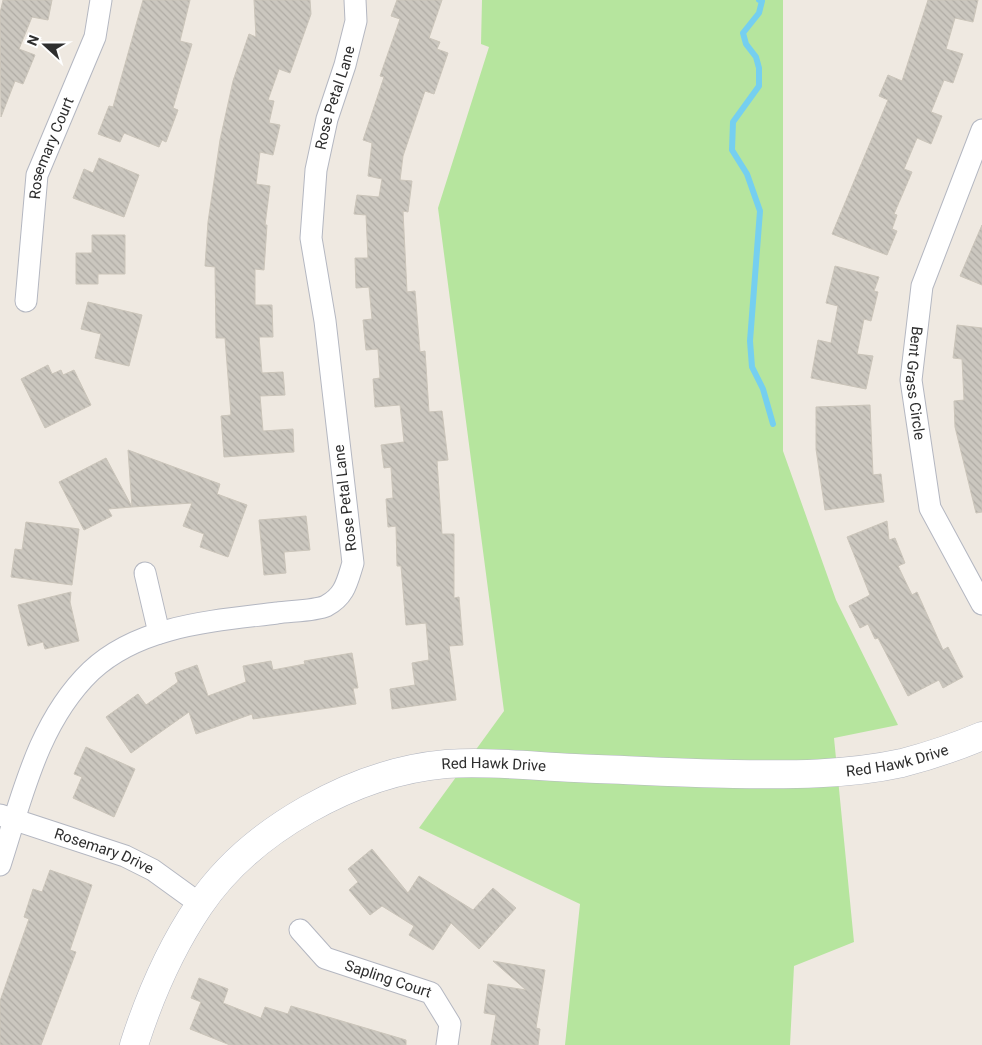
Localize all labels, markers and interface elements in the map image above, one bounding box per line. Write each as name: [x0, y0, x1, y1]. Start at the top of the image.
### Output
north arrow: [20, 20, 70, 70]
text: N: [24, 33, 42, 48]
street label: Rose Petal Lane: [312, 44, 358, 151]
street label: Rosemary Court: [26, 94, 78, 200]
street label: Bent Grass Circle: [902, 325, 929, 441]
street label: Rose Petal Lane: [330, 444, 360, 552]
street label: Red Hawk Drive: [845, 741, 951, 780]
street label: Red Hawk Drive: [441, 754, 547, 775]
street label: Rosemary Drive: [52, 824, 157, 878]
street label: Sapling Court: [342, 956, 434, 1002]

